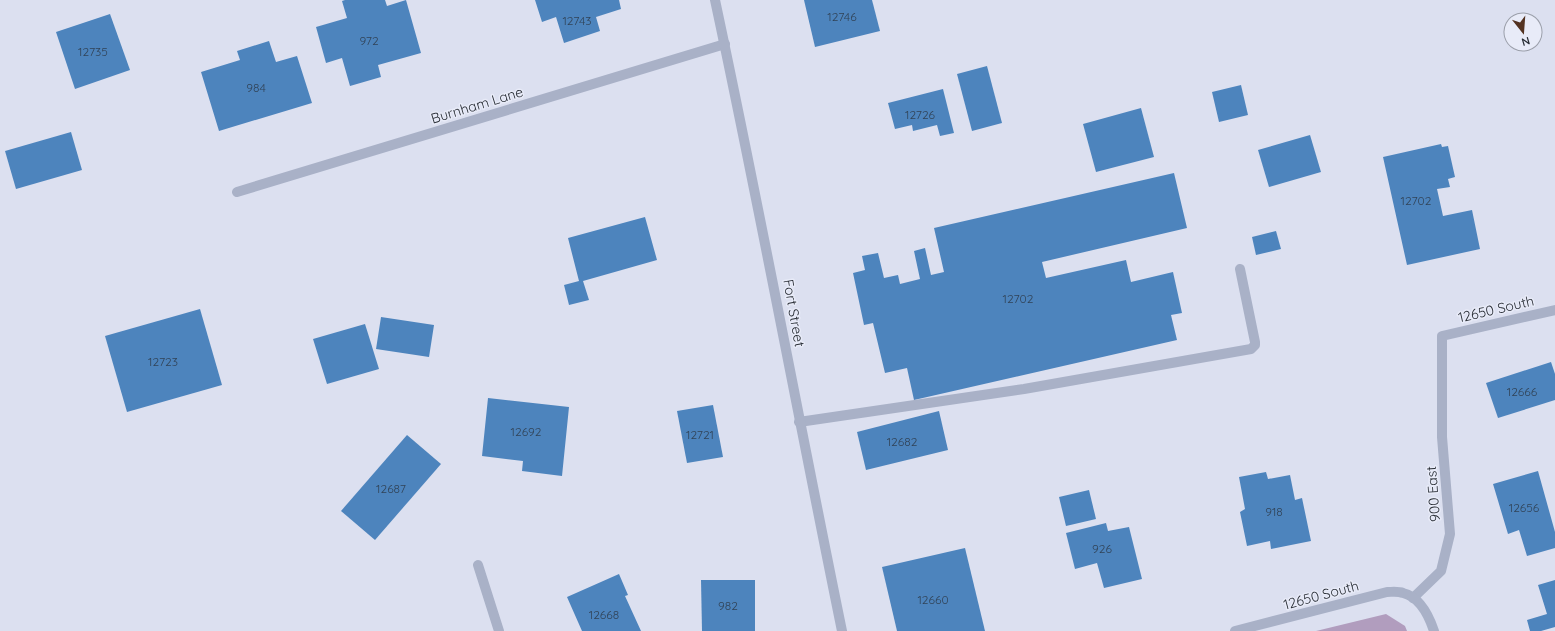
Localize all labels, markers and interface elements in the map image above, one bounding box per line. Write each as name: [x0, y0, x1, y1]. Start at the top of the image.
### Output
house number: 12746: [827, 9, 857, 24]
north arrow: [1503, 12, 1543, 52]
house number: 12743: [562, 13, 592, 28]
house number: 972: [359, 33, 379, 48]
text: N: [1520, 34, 1532, 49]
house number: 12735: [78, 44, 108, 59]
house number: 984: [246, 80, 266, 95]
street label: Burnham Lane: [429, 82, 525, 128]
house number: 12726: [905, 107, 936, 122]
house number: 12702: [1401, 193, 1432, 208]
street label: Fort Street: [779, 278, 809, 348]
house number: 12702: [1003, 291, 1034, 306]
street label: 12650 South: [1456, 292, 1536, 326]
house number: 12723: [148, 354, 178, 369]
house number: 12666: [1507, 384, 1538, 399]
house number: 12692: [511, 424, 542, 439]
house number: 12721: [686, 427, 714, 442]
house number: 12682: [887, 434, 918, 449]
street label: 900 East: [1422, 465, 1444, 523]
house number: 12687: [376, 481, 406, 496]
house number: 12656: [1509, 500, 1540, 515]
house number: 918: [1265, 504, 1283, 519]
house number: 926: [1092, 541, 1112, 556]
street label: 12650 South: [1281, 576, 1361, 614]
house number: 12660: [917, 592, 949, 607]
house number: 982: [718, 598, 738, 613]
house number: 12668: [589, 607, 619, 622]

